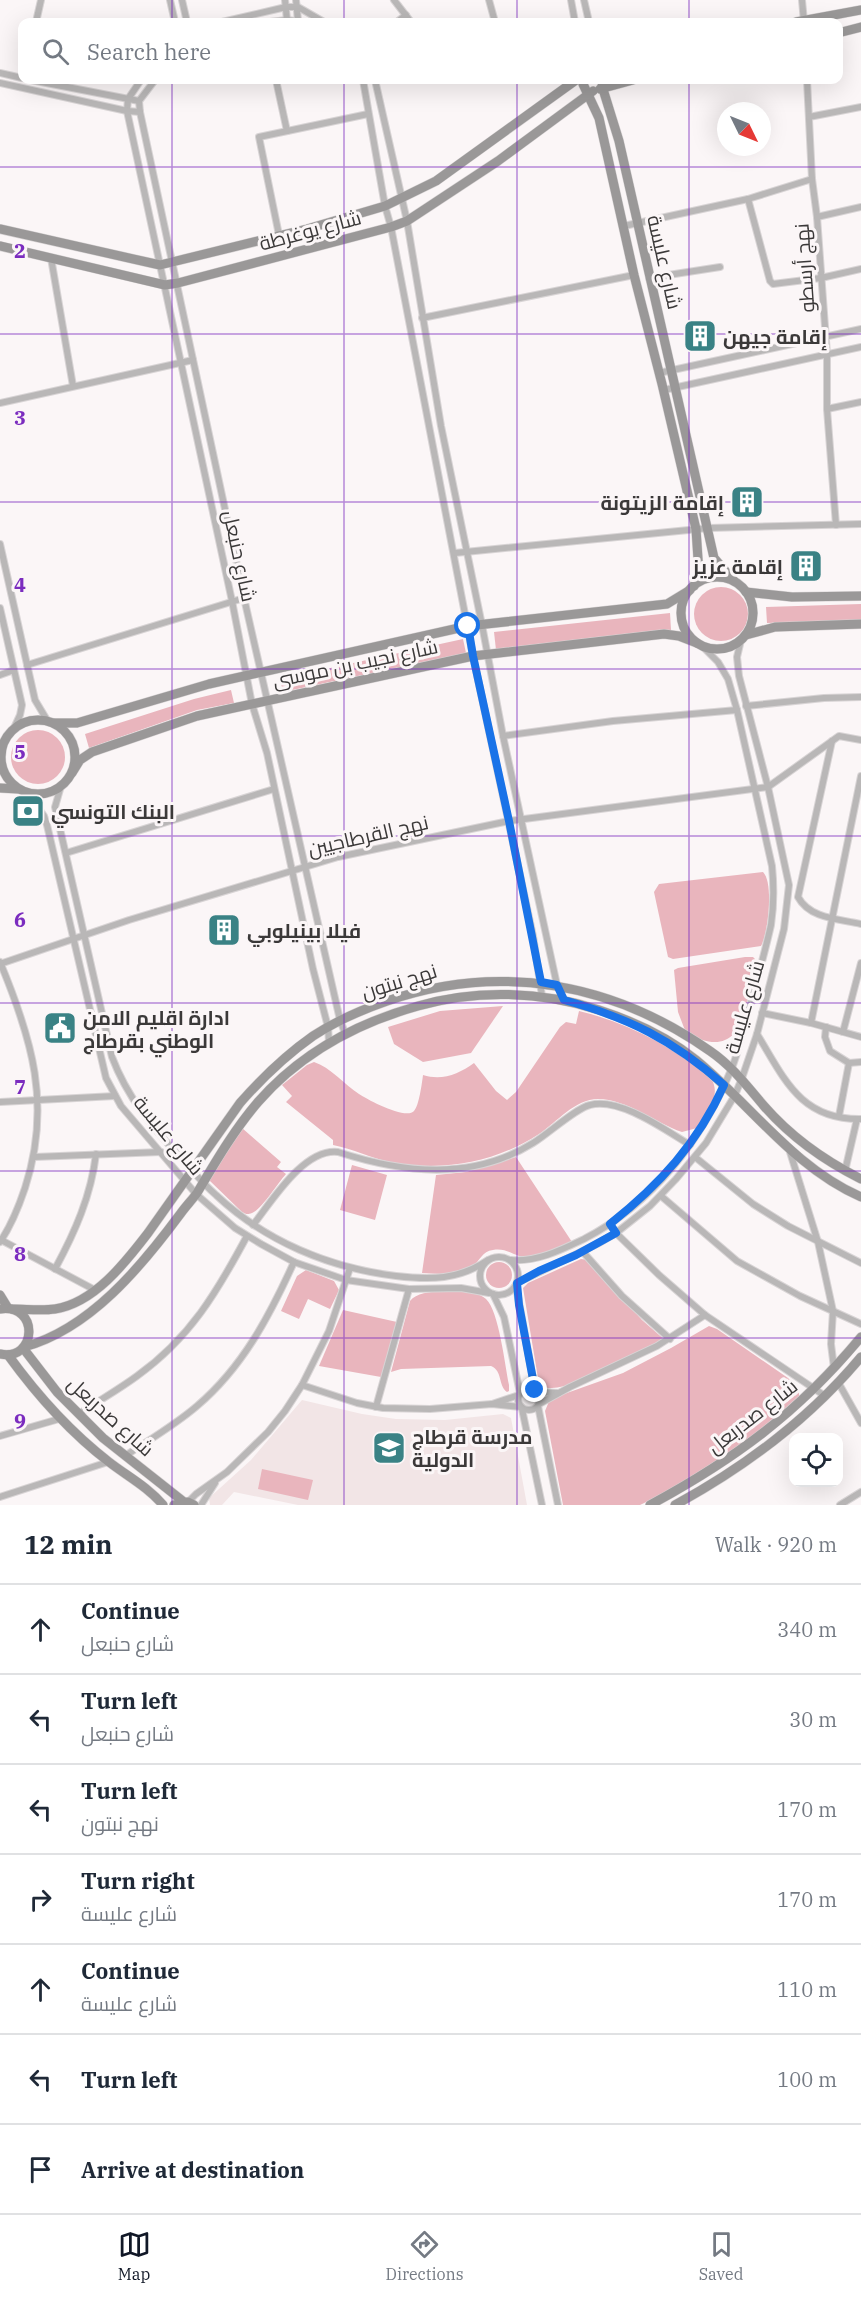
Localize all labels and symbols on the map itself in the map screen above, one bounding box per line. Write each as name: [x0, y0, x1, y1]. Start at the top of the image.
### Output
north arrow: [717, 102, 771, 156]
street label: شارع يوغرطة: [256, 203, 364, 258]
street label: شارع عليسة: [640, 212, 689, 312]
street label: نهج أرسطو: [787, 222, 822, 314]
text: 2: [14, 237, 26, 264]
building icon: إقامة جيهن: [682, 318, 718, 354]
place label: إقامة جيهن: [723, 323, 827, 351]
text: 3: [14, 404, 26, 431]
building icon: إقامة الزيتونة: [729, 484, 765, 520]
place label: إقامة الزيتونة: [600, 489, 724, 517]
street label: شارع حنبعل: [216, 508, 263, 604]
building icon: إقامة عزيز: [788, 548, 824, 584]
place label: إقامة عزيز: [692, 553, 783, 581]
text: 4: [14, 571, 26, 598]
route start: [454, 612, 480, 638]
street label: شارع نجيب بن موسى: [270, 632, 440, 695]
text: 5: [14, 738, 26, 765]
bank icon: البنك التونسي: [10, 793, 46, 829]
place label: البنك التونسي: [51, 798, 175, 828]
street label: نهج القرطاجيين: [305, 808, 431, 863]
text: 6: [14, 906, 26, 933]
building icon: فيلا بينيلوبي: [206, 912, 242, 948]
place label: فيلا بينيلوبي: [247, 917, 361, 947]
street label: نهج نبتون: [358, 957, 440, 1006]
street label: شارع عليسة: [718, 957, 771, 1057]
place label: ادارة اقليم الامن الوطني بقرطاج: [83, 1004, 230, 1058]
public building icon: ادارة اقليم الامن الوطني بقرطاج: [42, 1010, 78, 1046]
text: 7: [14, 1073, 26, 1100]
street label: شارع عليسة: [127, 1090, 210, 1181]
text: 8: [14, 1240, 26, 1267]
street label: شارع صدربعل: [61, 1370, 160, 1463]
street label: شارع صدربعل: [701, 1372, 803, 1461]
route end: [521, 1376, 547, 1402]
text: 9: [14, 1407, 26, 1434]
place label: مدرسة قرطاج الدولية: [412, 1423, 532, 1473]
school or university icon: مدرسة قرطاج الدولية: [371, 1430, 407, 1466]

